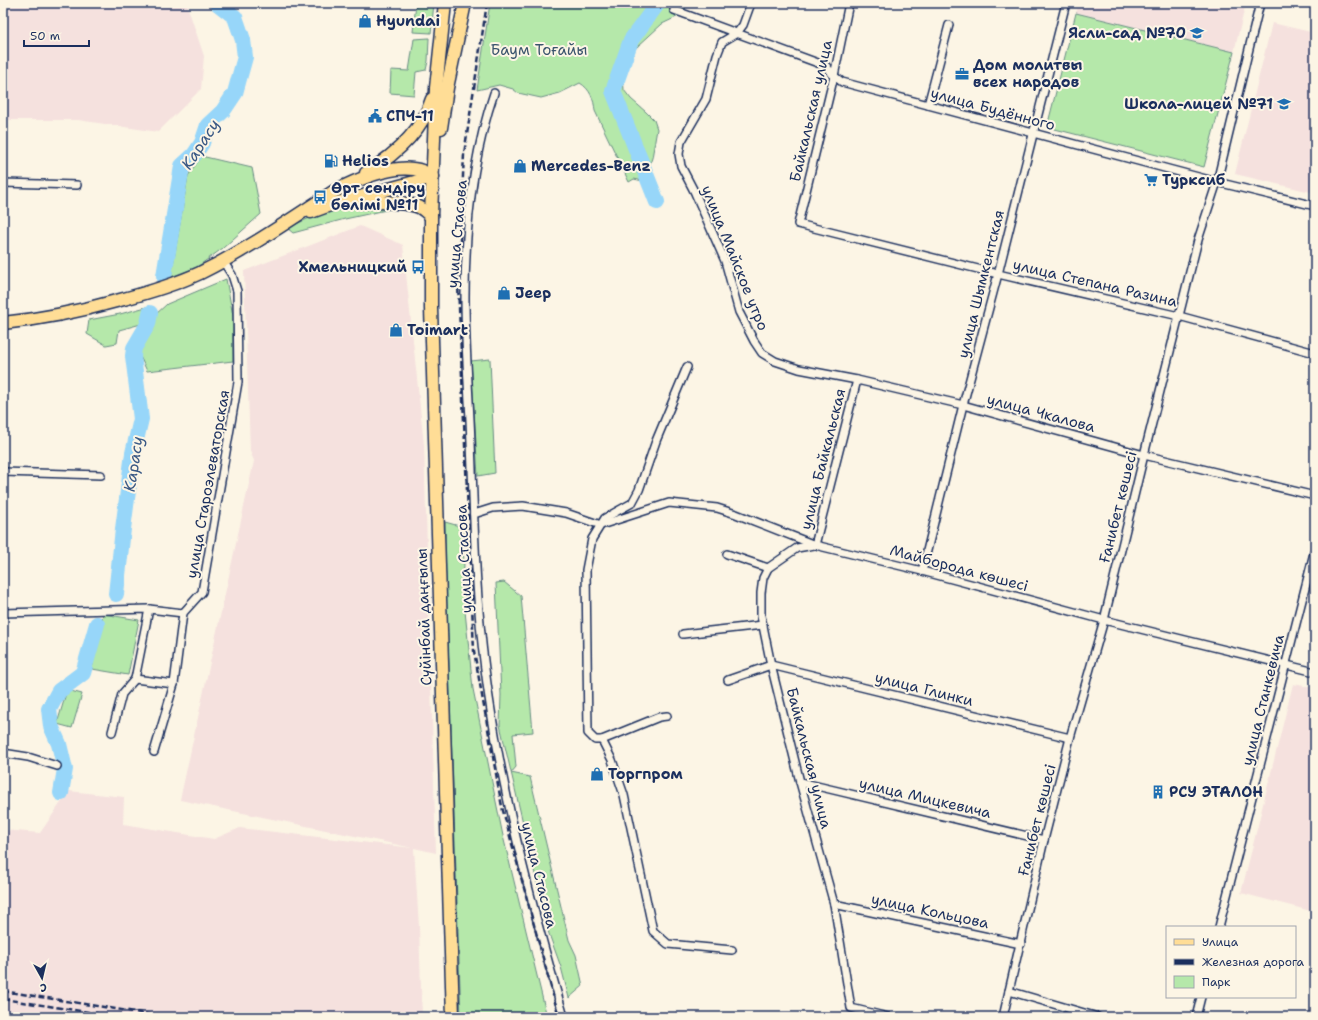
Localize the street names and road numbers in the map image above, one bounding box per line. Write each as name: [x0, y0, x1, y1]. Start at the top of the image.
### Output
street label: Байкальская улица: [785, 37, 837, 184]
street label: улица Будённого: [929, 83, 1057, 135]
street label: улица Стасова: [442, 178, 472, 289]
street label: улица Майское утро: [697, 182, 773, 334]
street label: улица Шымкентская: [953, 208, 1009, 360]
street label: улица Степана Разина: [1011, 254, 1180, 312]
street label: улица Байкальская: [796, 386, 850, 532]
street label: улица Староэлеваторская: [182, 388, 234, 580]
street label: улица Чкалова: [985, 389, 1098, 437]
street label: Ғанибет көшесі: [1094, 449, 1142, 565]
street label: улица Стасова: [451, 504, 477, 614]
street label: Майборода көшесі: [888, 540, 1030, 596]
street label: Сүйінбай даңғылы: [412, 548, 436, 686]
street label: улица Станкевича: [1237, 632, 1289, 768]
street label: улица Глинки: [873, 667, 975, 711]
street label: Байкальская улица: [782, 685, 836, 831]
street label: Ғанибет көшесі: [1013, 762, 1061, 878]
street label: улица Мицкевича: [857, 773, 994, 823]
street label: улица Стасова: [516, 820, 562, 931]
street label: улица Кольцова: [869, 889, 991, 933]

